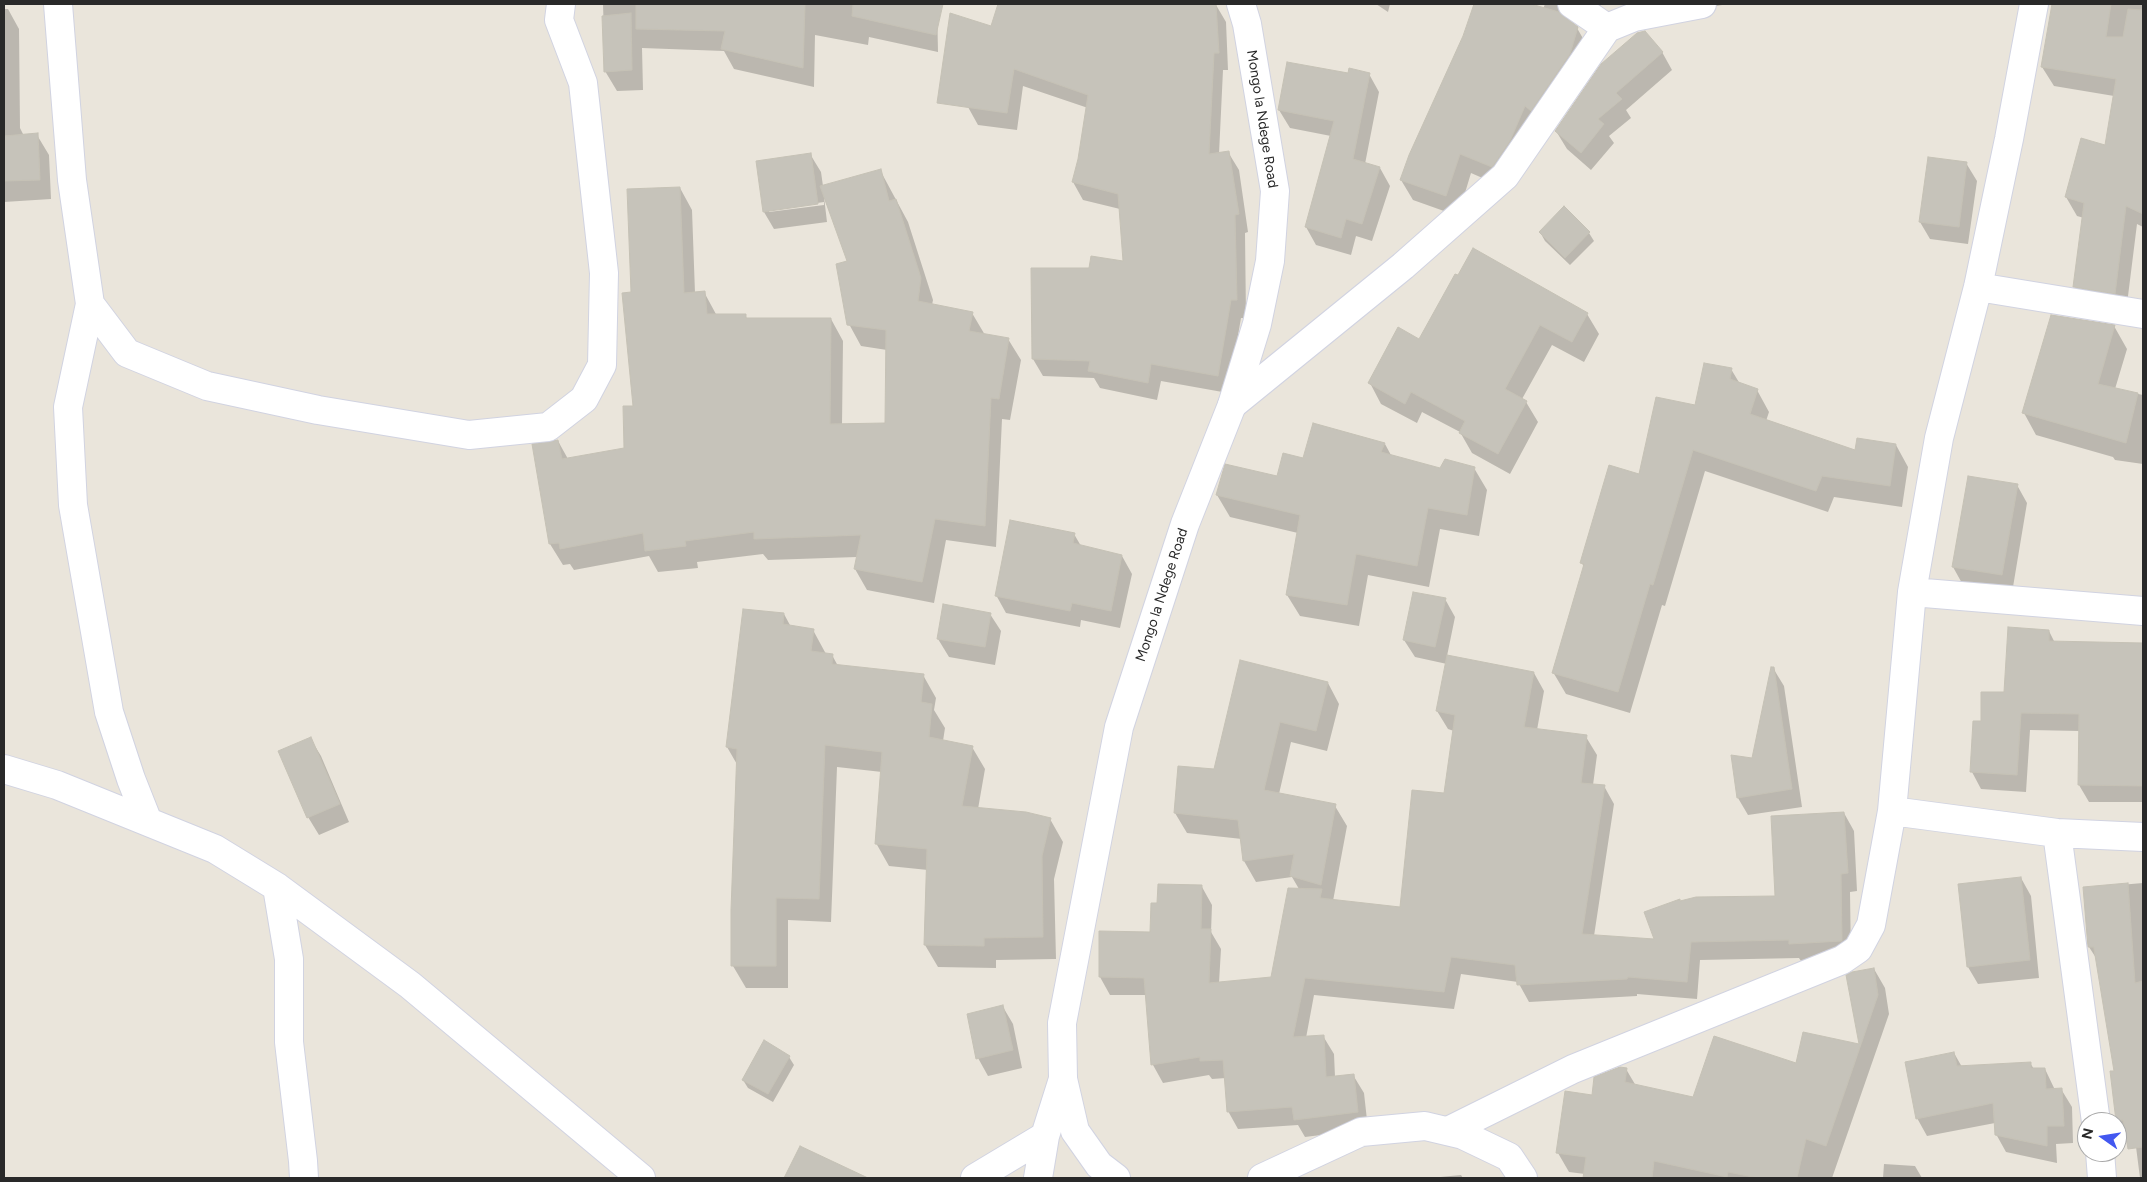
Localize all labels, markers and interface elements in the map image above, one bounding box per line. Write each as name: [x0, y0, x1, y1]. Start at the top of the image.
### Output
street label: Mongo la Ndege Road: [1243, 49, 1281, 189]
street label: Mongo la Ndege Road: [1132, 526, 1192, 664]
north arrow: [2077, 1112, 2127, 1162]
text: N: [2078, 1127, 2097, 1141]

